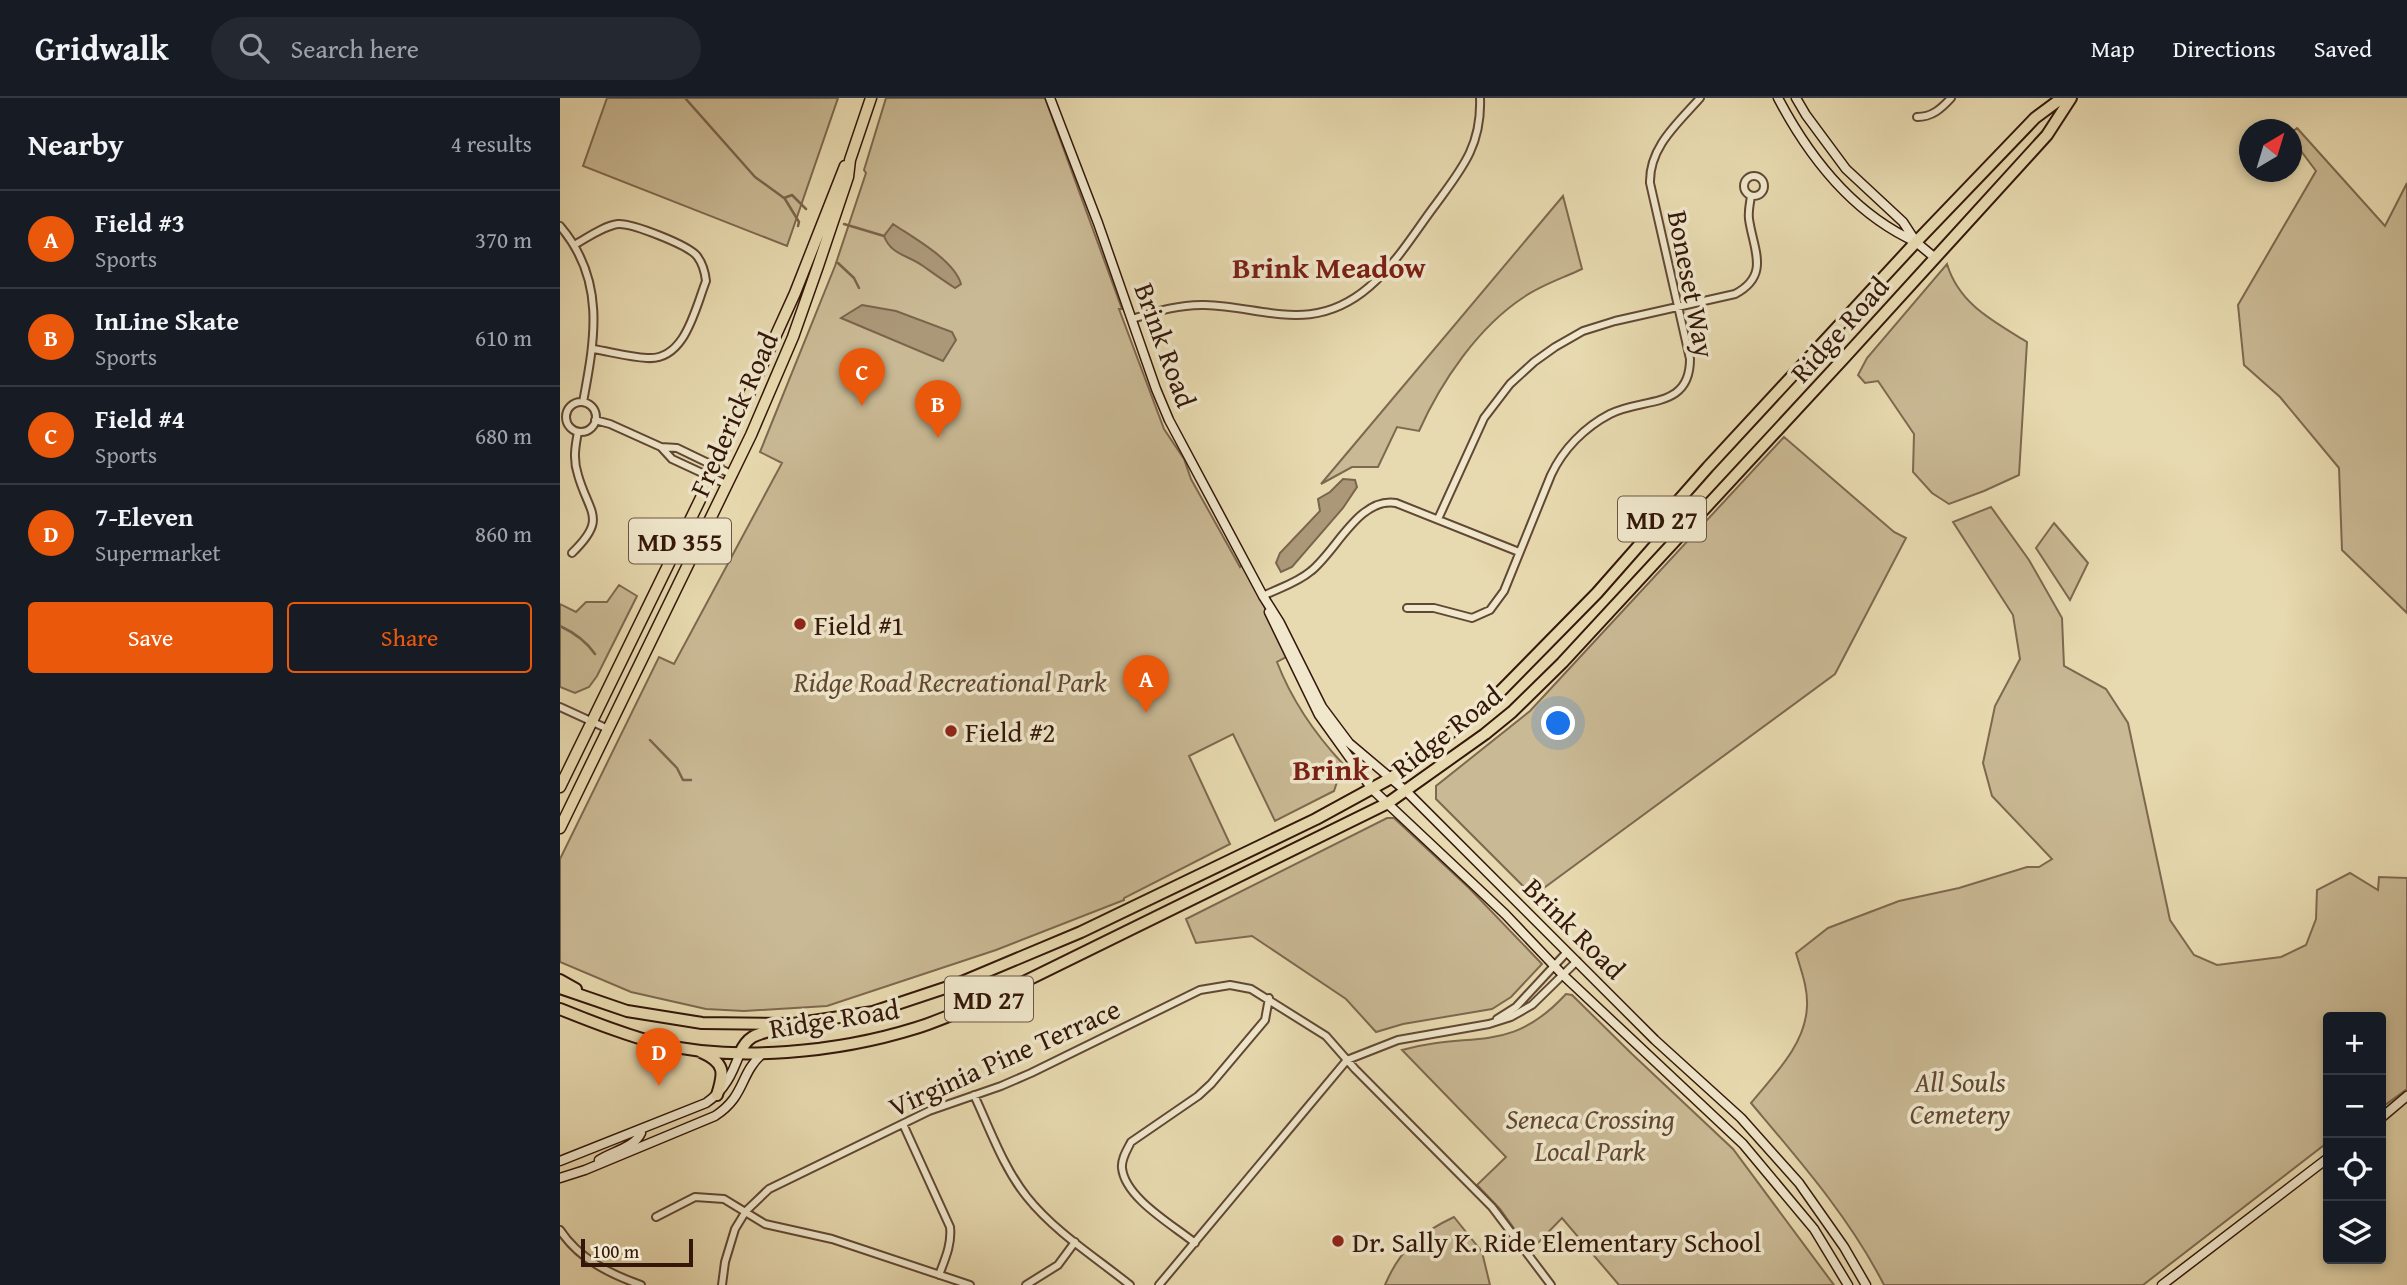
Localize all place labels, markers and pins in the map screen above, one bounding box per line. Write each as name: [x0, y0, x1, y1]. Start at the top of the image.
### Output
pin: C: [839, 348, 885, 406]
pin: B: [915, 380, 961, 438]
place label: Field #1: [814, 604, 905, 645]
marker: Field #1: [792, 616, 808, 632]
pin: A: [1123, 655, 1169, 713]
place label: Field #2: [965, 711, 1056, 752]
marker: Field #2: [943, 723, 959, 739]
pin: D: [636, 1028, 682, 1086]
place label: Dr. Sally K. Ride Elementary School: [1352, 1221, 1762, 1262]
marker: Dr. Sally K. Ride Elementary School: [1330, 1233, 1346, 1249]

